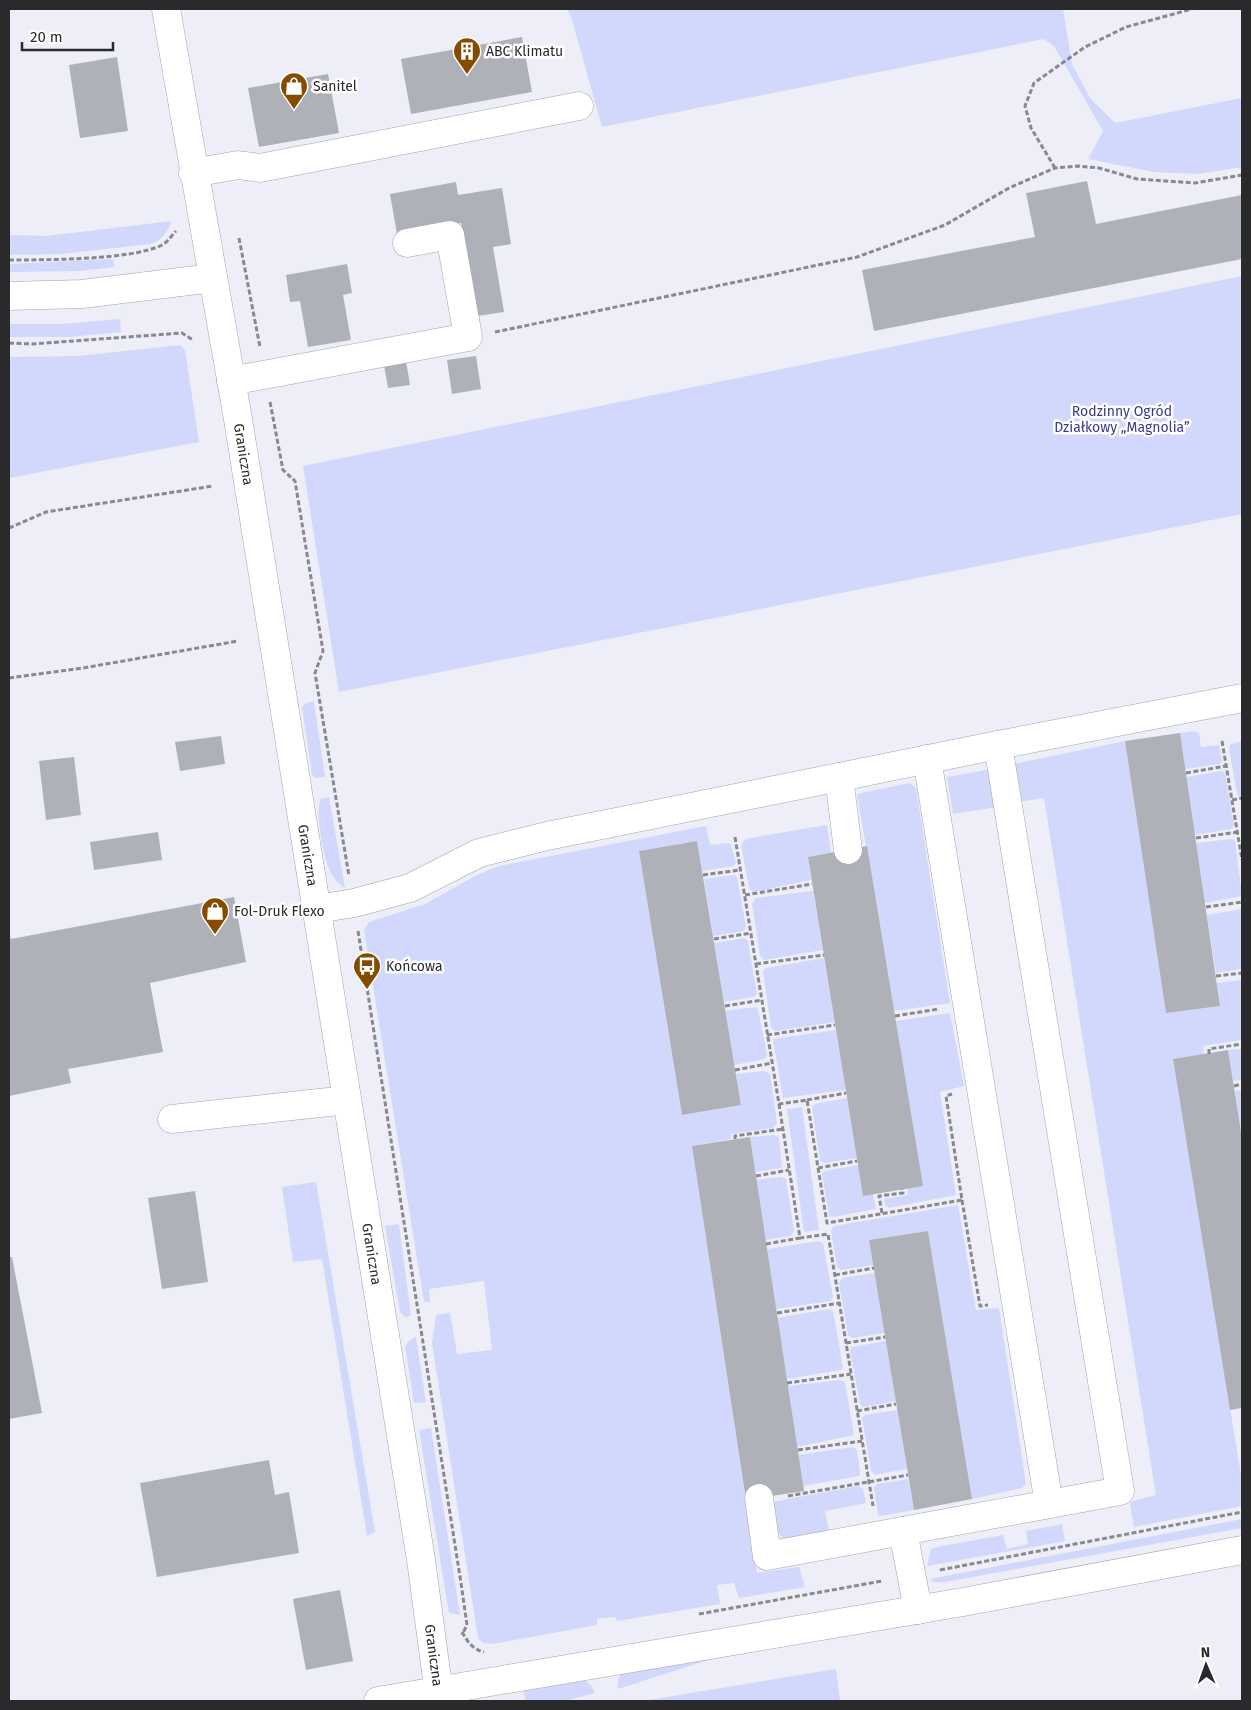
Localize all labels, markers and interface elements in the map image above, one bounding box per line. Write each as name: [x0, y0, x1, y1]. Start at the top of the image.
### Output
scale bar: [22, 20, 114, 52]
text: 20 m: [30, 28, 63, 46]
building icon: ABC Klimatu: [452, 36, 482, 75]
place label: ABC Klimatu: [486, 43, 563, 60]
shop icon: Sanitel: [279, 71, 309, 110]
place label: Sanitel: [313, 78, 357, 95]
park label: Rodzinny Ogród Działkowy „Magnolia”: [1054, 403, 1190, 436]
street label: Graniczna: [230, 422, 256, 486]
street label: Graniczna: [294, 823, 321, 887]
shop icon: Fol-Druk Flexo: [200, 896, 230, 935]
place label: Fol-Druk Flexo: [234, 903, 325, 920]
bus stop icon: Końcowa: [352, 951, 382, 990]
place label: Końcowa: [386, 958, 443, 975]
street label: Graniczna: [358, 1222, 385, 1286]
street label: Graniczna: [421, 1623, 446, 1687]
north arrow: [1181, 1640, 1231, 1690]
text: N: [1201, 1644, 1211, 1661]

